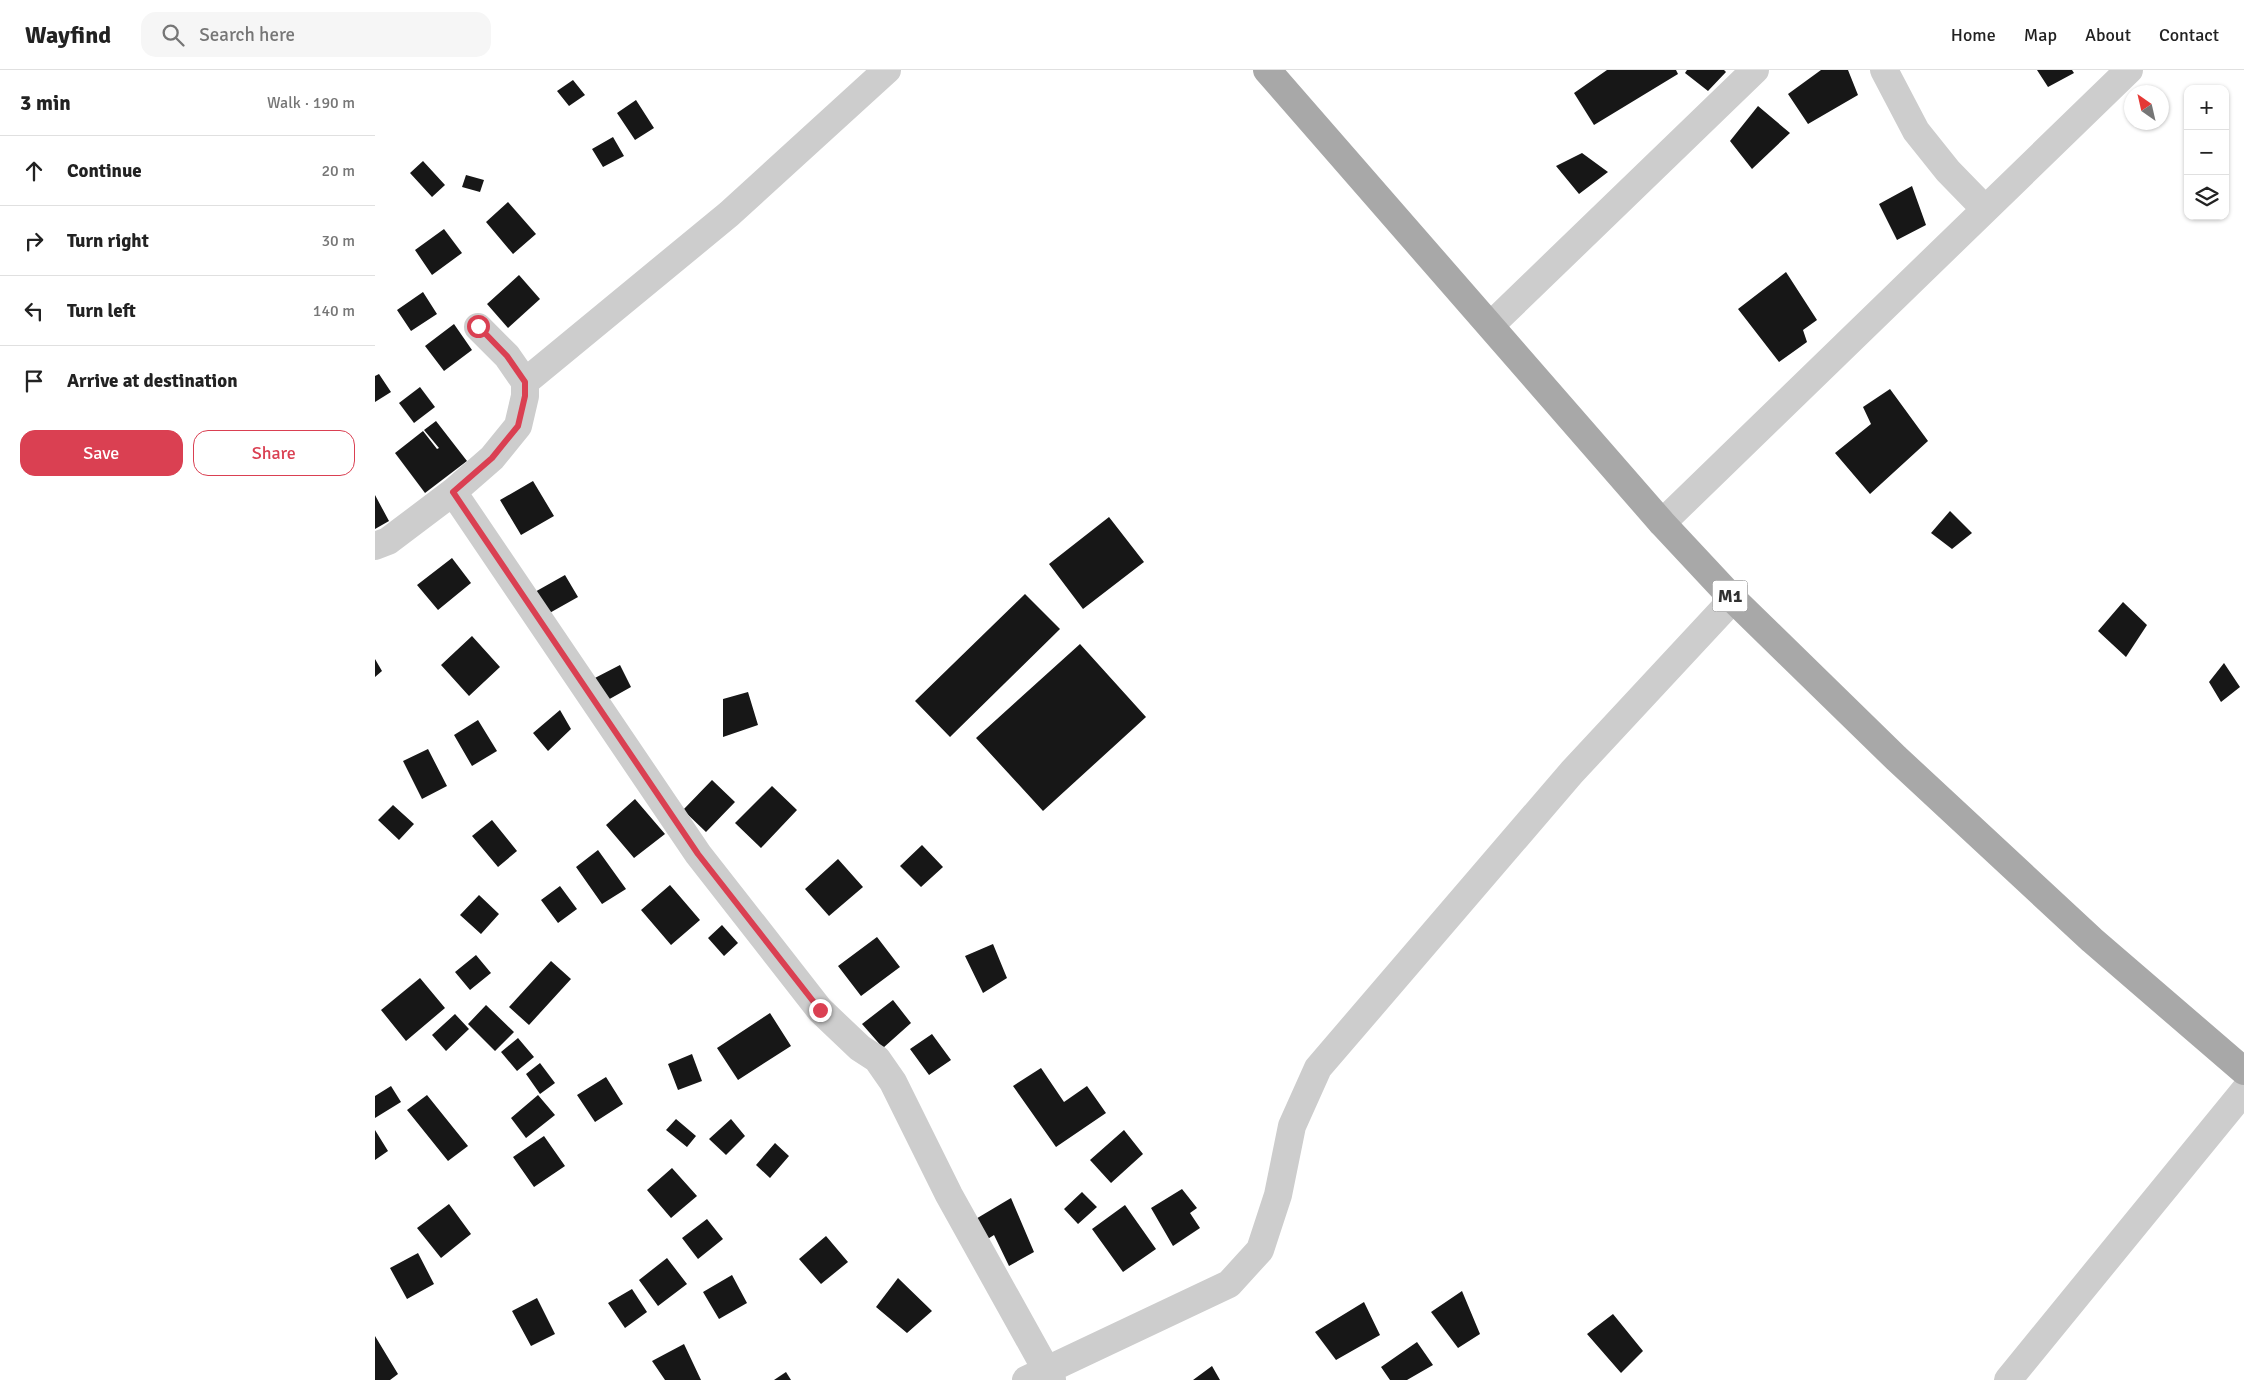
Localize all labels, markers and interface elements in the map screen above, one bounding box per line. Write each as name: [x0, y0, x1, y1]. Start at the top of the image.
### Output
search box: [141, 12, 491, 57]
text: Wayfind: [25, 20, 111, 50]
icon: search: [159, 21, 187, 49]
text: Search here: [199, 23, 295, 47]
text: Home: [1951, 24, 1996, 46]
text: Map: [2024, 24, 2057, 46]
text: About: [2085, 24, 2131, 46]
text: Contact: [2159, 24, 2219, 46]
north arrow: [2124, 85, 2169, 130]
map controls: [2184, 85, 2229, 220]
button: +: [2184, 85, 2229, 130]
text: 3 min: [20, 90, 71, 116]
text: Walk · 190 m: [267, 93, 355, 113]
button: −: [2184, 130, 2229, 175]
icon: ahead: [20, 157, 48, 185]
text: Continue: [67, 159, 142, 183]
text: 20 m: [321, 161, 355, 181]
button: layers: [2184, 175, 2229, 220]
icon: right: [20, 227, 48, 255]
text: Turn right: [67, 229, 149, 253]
text: 30 m: [321, 231, 355, 251]
icon: left: [20, 297, 48, 325]
text: Turn left: [67, 299, 136, 323]
text: 140 m: [313, 301, 355, 321]
route start: [467, 315, 490, 338]
icon: arrive: [20, 367, 48, 395]
text: Arrive at destination: [67, 369, 238, 393]
button: Save: [20, 430, 183, 476]
button: Share: [193, 430, 355, 476]
road number: M1: [1713, 581, 1747, 612]
route end: [809, 999, 832, 1022]

